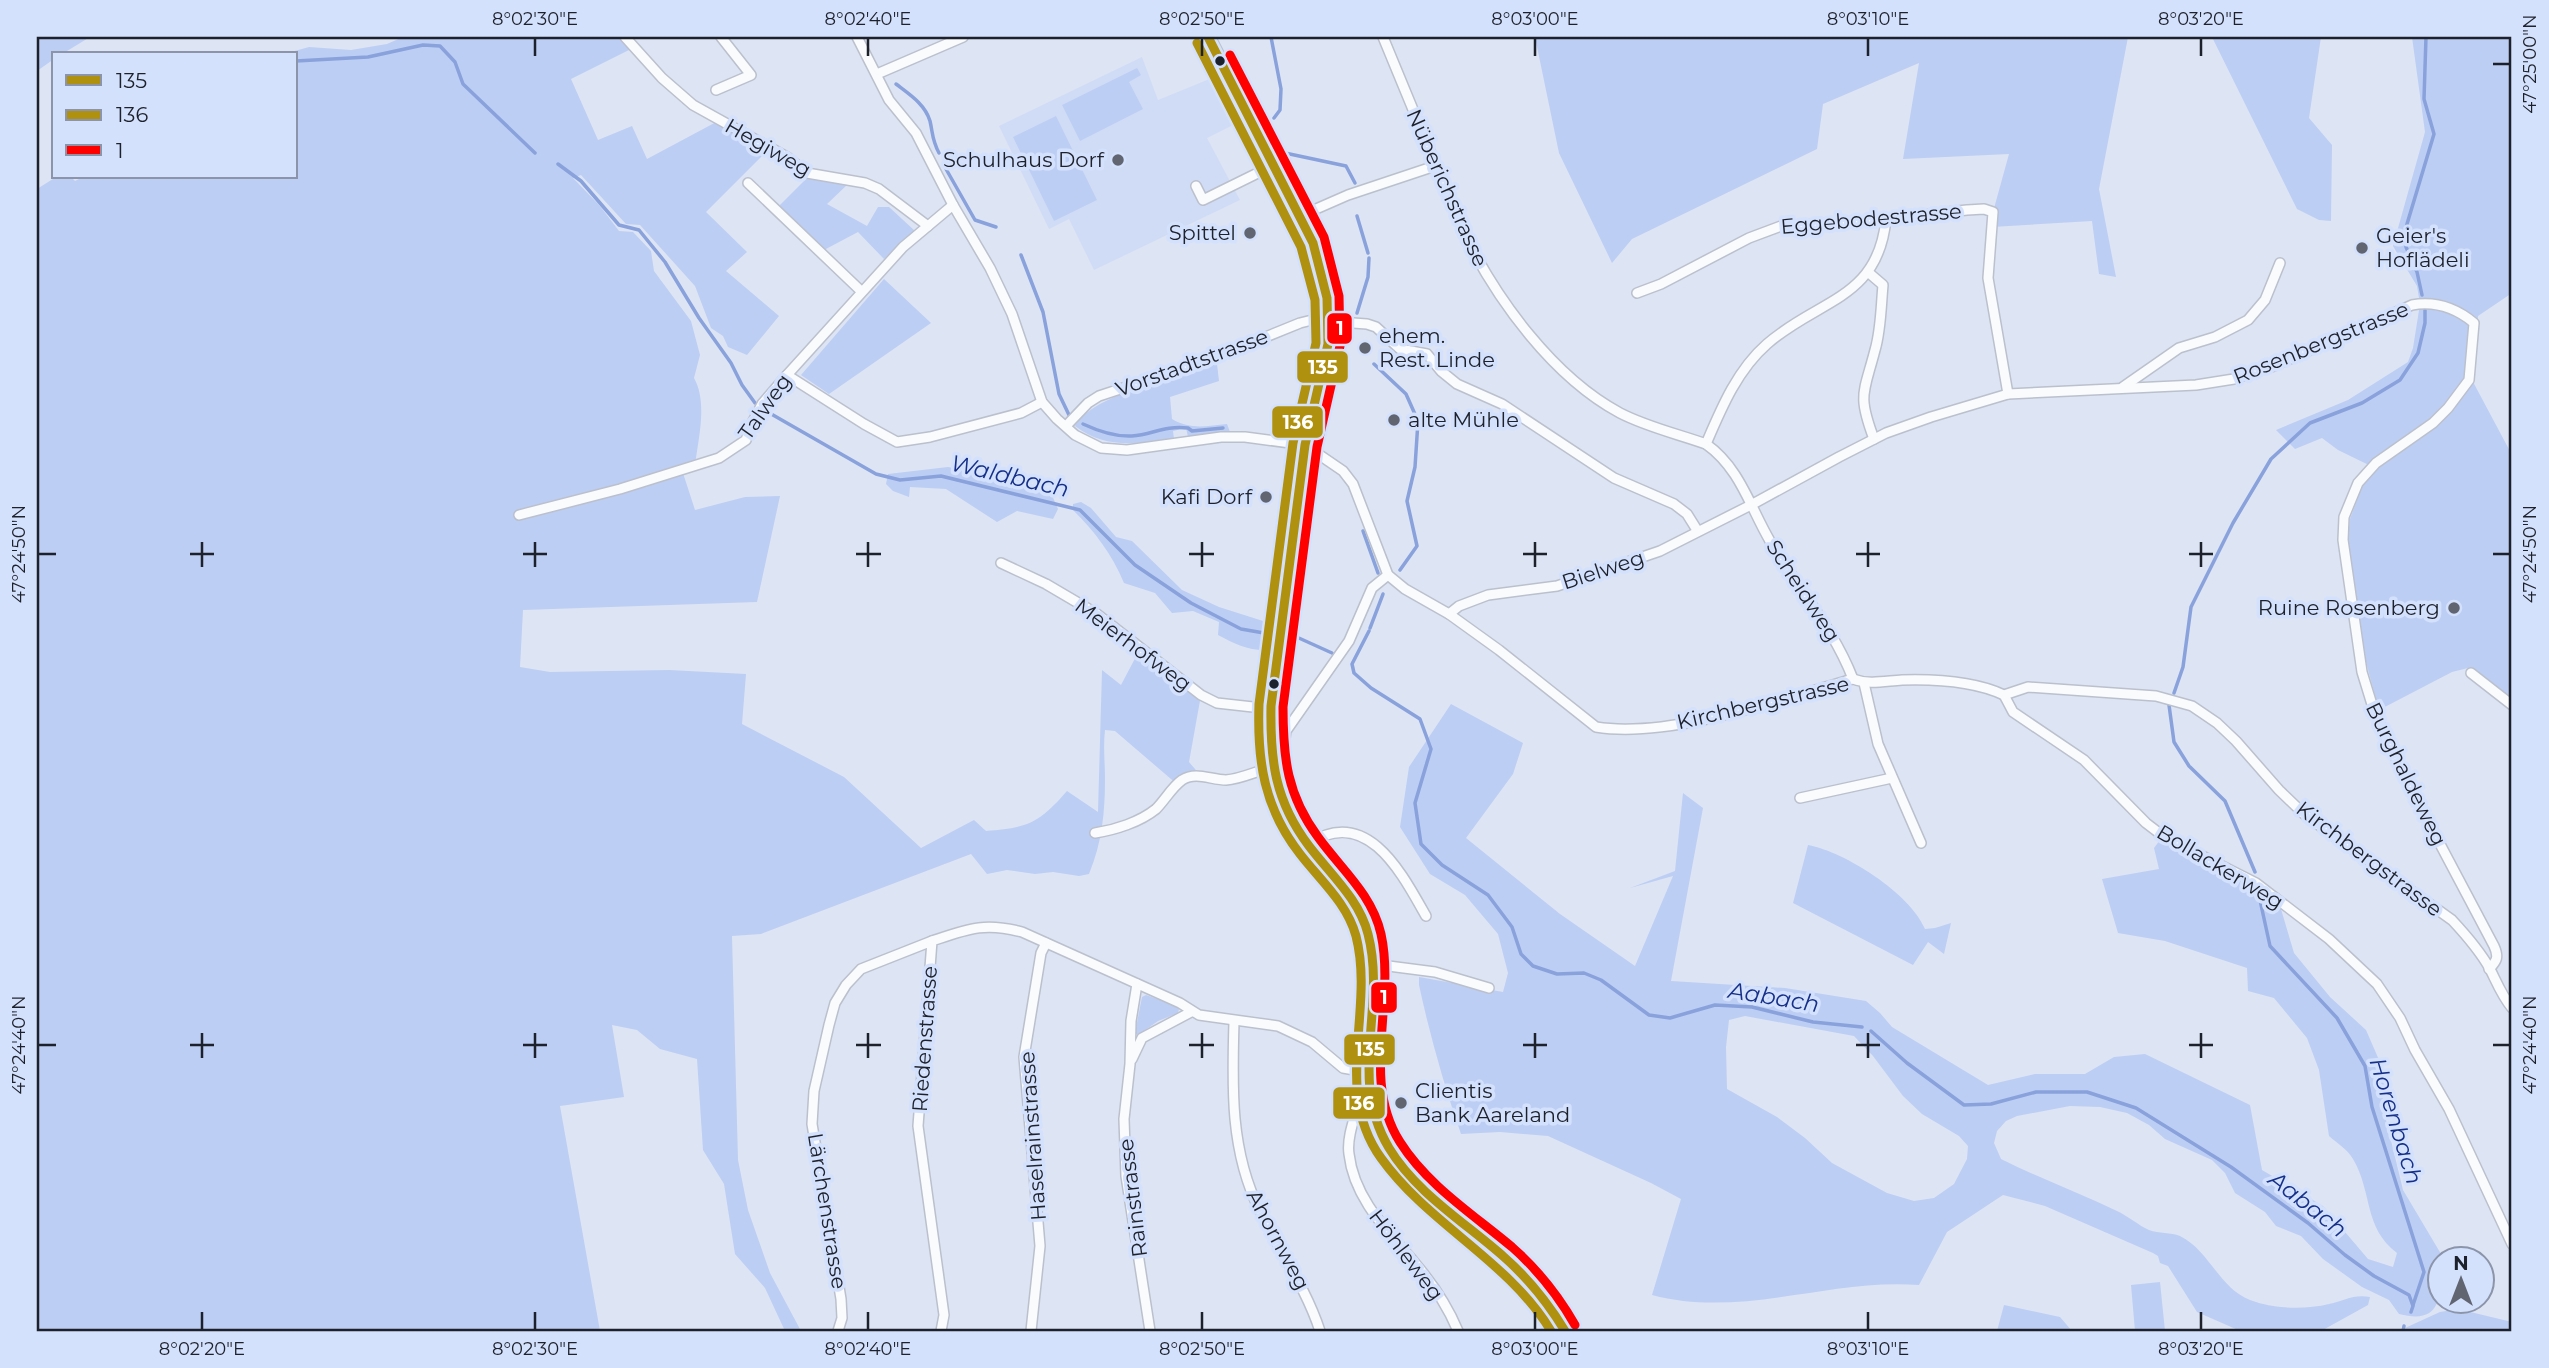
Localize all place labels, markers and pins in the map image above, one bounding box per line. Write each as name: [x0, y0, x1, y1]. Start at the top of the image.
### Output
unlabelled marker: [1213, 54, 1227, 68]
place label: Schulhaus Dorf: [943, 147, 1105, 172]
marker: Schulhaus Dorf: [1110, 152, 1126, 168]
place label: Spittel: [1169, 220, 1236, 245]
place label: Geier's Hoflädeli: [2376, 223, 2470, 272]
marker: Spittel: [1242, 225, 1258, 241]
marker: Geier's Hoflädeli: [2354, 240, 2370, 256]
place label: ehem. Rest. Linde: [1379, 323, 1495, 372]
marker: ehem. Rest. Linde: [1357, 340, 1373, 356]
place label: alte Mühle: [1408, 407, 1519, 432]
marker: alte Mühle: [1386, 412, 1402, 428]
place label: Kafi Dorf: [1161, 484, 1253, 509]
marker: Kafi Dorf: [1258, 489, 1274, 505]
place label: Ruine Rosenberg: [2258, 595, 2440, 620]
marker: Ruine Rosenberg: [2446, 600, 2462, 616]
unlabelled marker: [1267, 677, 1281, 691]
place label: Clientis Bank Aareland: [1415, 1078, 1570, 1127]
marker: Clientis Bank Aareland: [1393, 1095, 1409, 1111]

